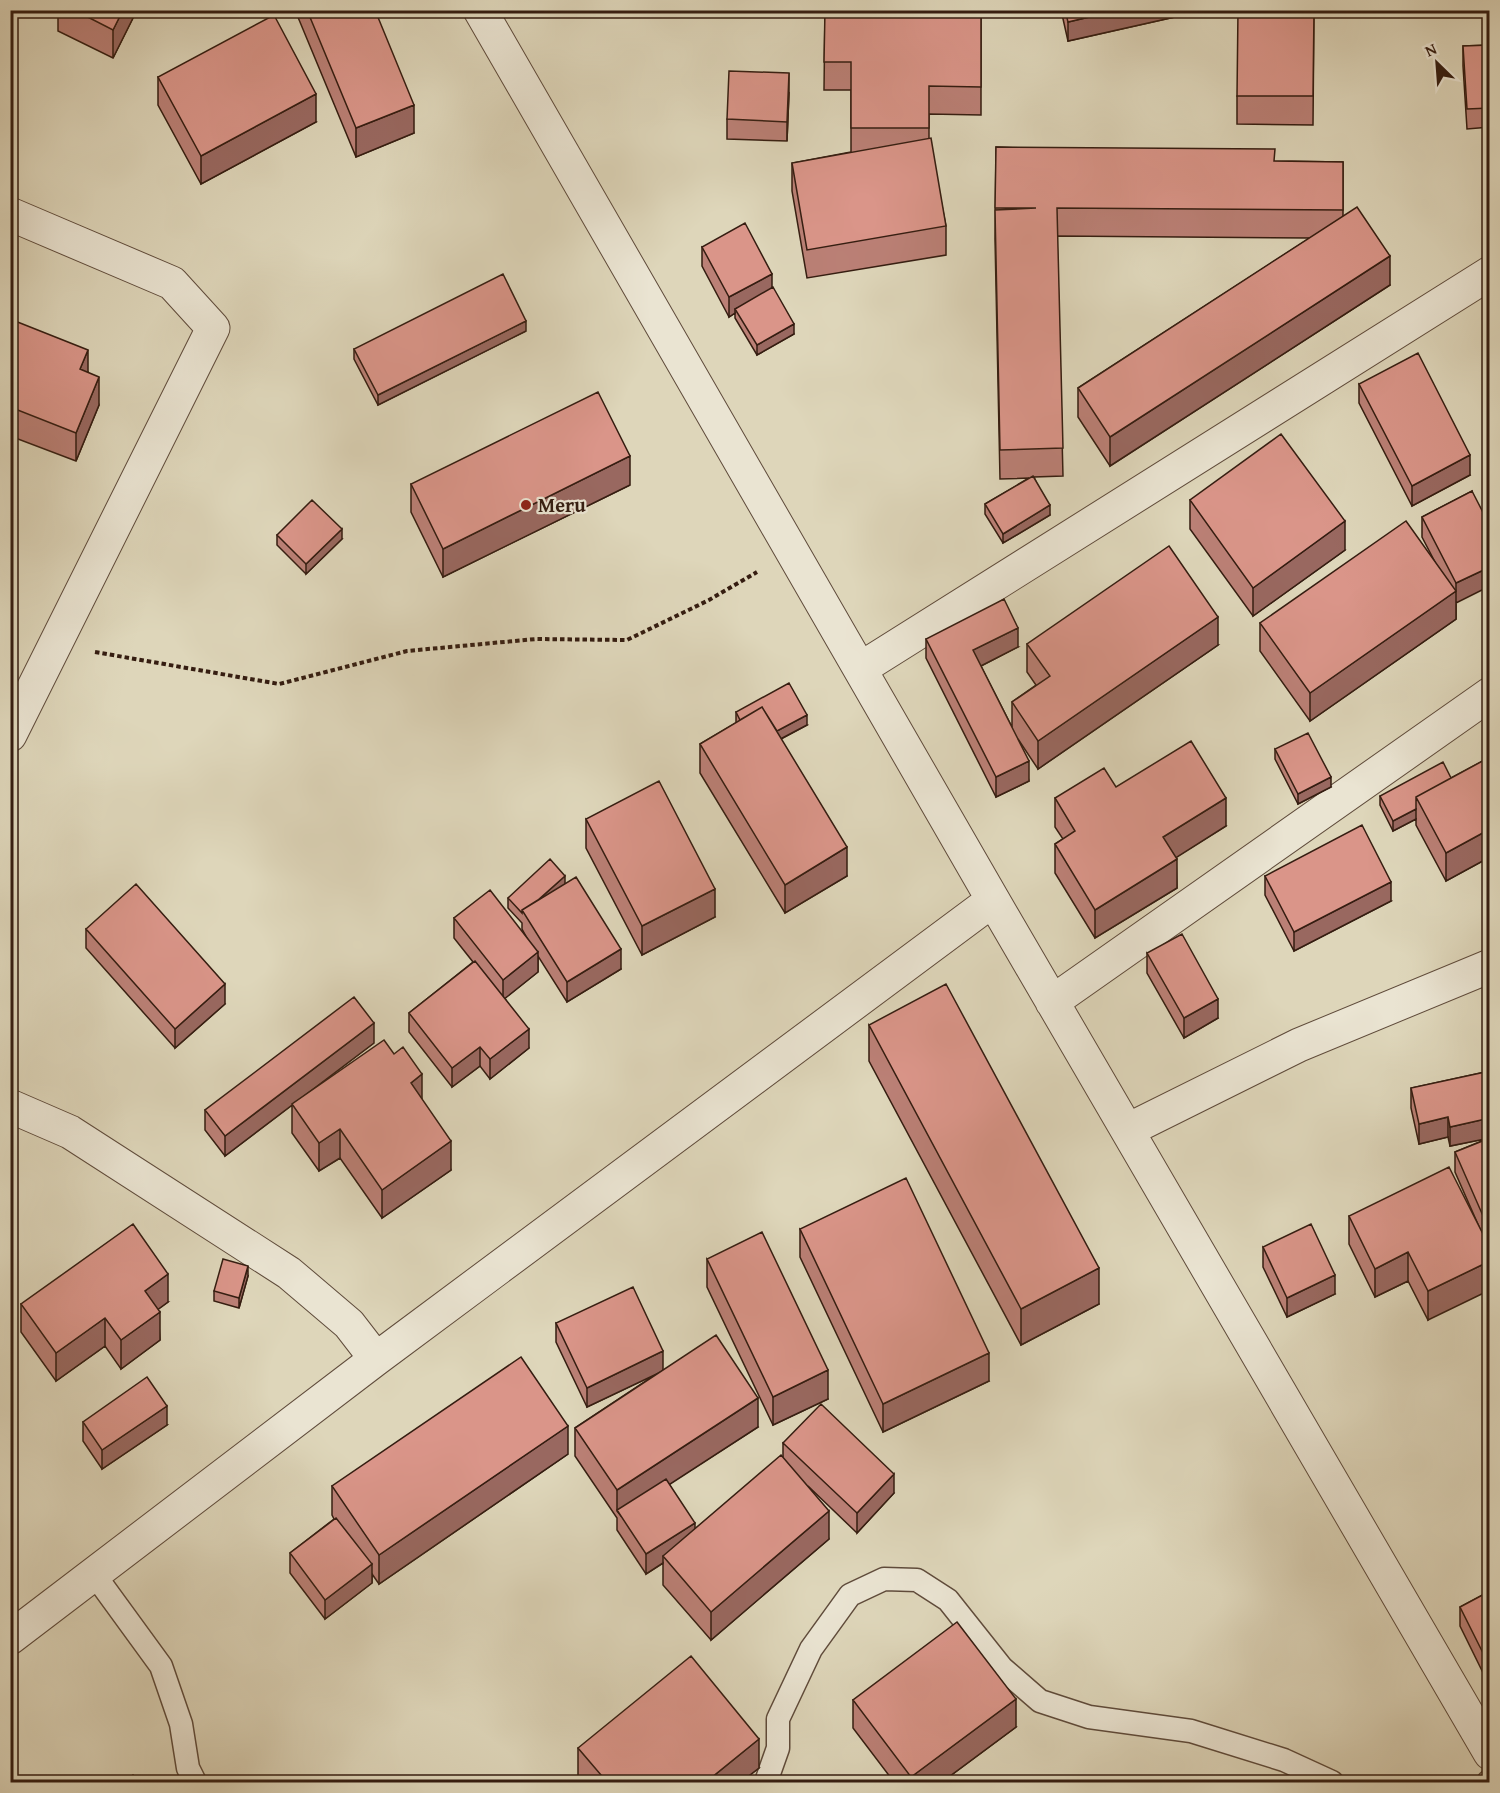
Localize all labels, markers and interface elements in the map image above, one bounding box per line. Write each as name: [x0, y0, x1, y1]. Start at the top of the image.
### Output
north arrow: [1407, 33, 1467, 93]
text: N: [1421, 36, 1441, 63]
place label: Meru: [538, 490, 586, 519]
marker: Meru: [519, 498, 533, 512]

